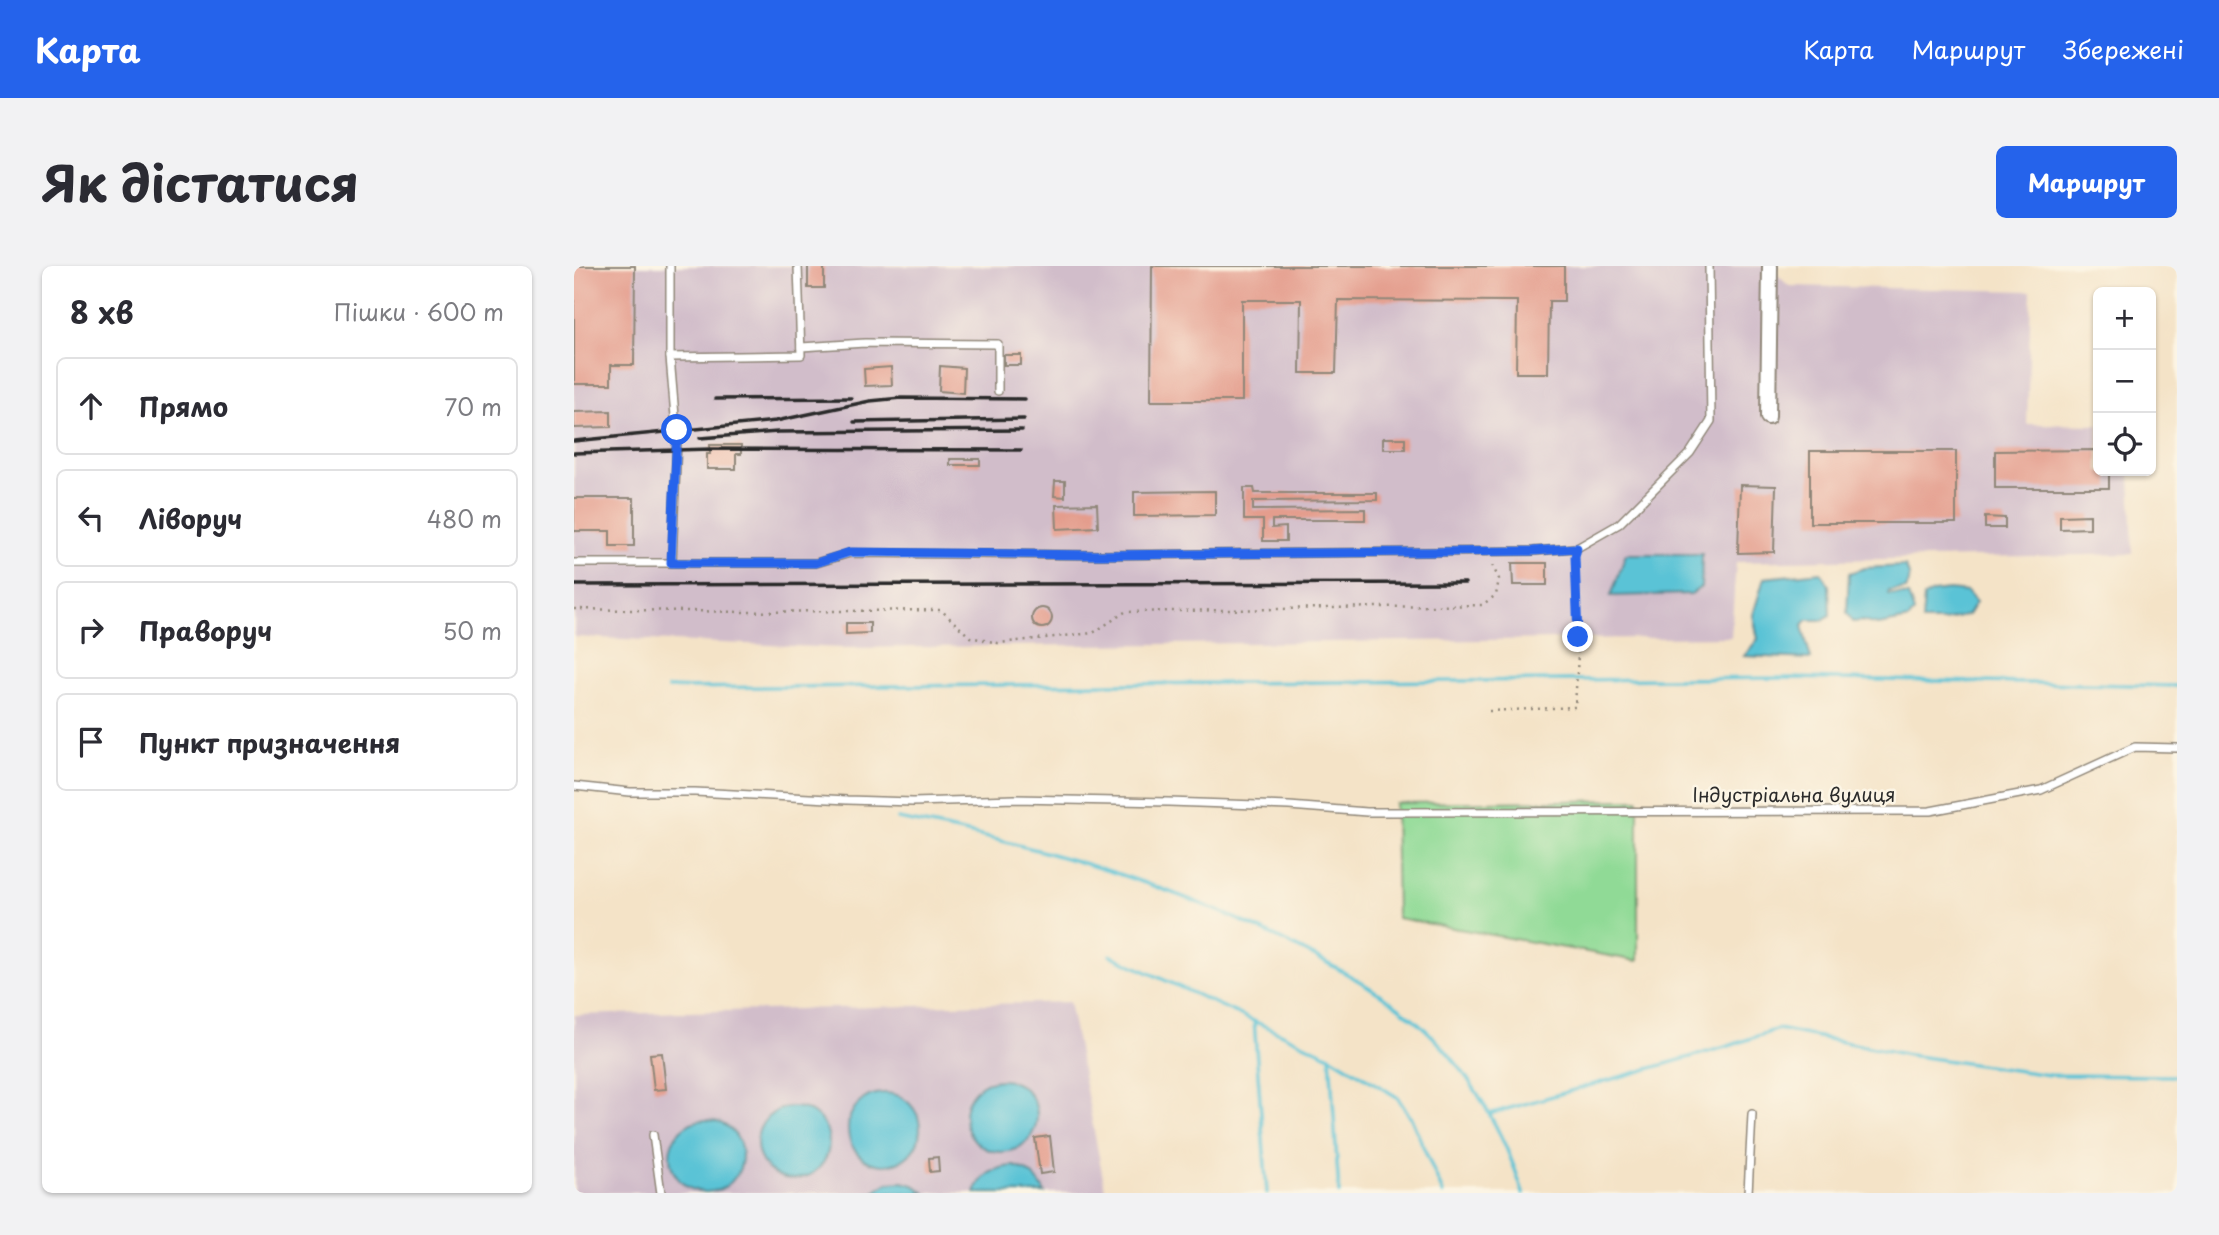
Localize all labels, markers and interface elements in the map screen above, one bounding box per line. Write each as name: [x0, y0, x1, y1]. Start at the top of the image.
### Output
text: Карта: [35, 24, 141, 74]
text: Карта: [1803, 31, 1874, 67]
text: Маршрут: [1912, 31, 2025, 67]
text: Збережені: [2063, 31, 2184, 67]
text: Як дістатися: [42, 145, 359, 219]
button: Маршрут: [1996, 146, 2177, 218]
map controls: [2093, 287, 2156, 476]
button: +: [2093, 287, 2156, 350]
text: 8 хв: [70, 289, 133, 334]
text: Пішки · 600 m: [334, 294, 504, 329]
button: −: [2093, 350, 2156, 413]
icon: ahead: [72, 387, 110, 425]
text: Прямо: [139, 387, 228, 426]
text: 70 m: [444, 389, 502, 424]
button: locate: [2093, 413, 2156, 476]
route start: [661, 414, 692, 445]
icon: left: [72, 499, 110, 537]
text: Ліворуч: [139, 499, 242, 538]
text: 480 m: [427, 501, 502, 536]
icon: right: [72, 611, 110, 649]
text: Праворуч: [139, 611, 272, 650]
text: 50 m: [442, 613, 502, 648]
route end: [1562, 621, 1593, 652]
icon: arrive: [72, 723, 110, 761]
text: Пункт призначення: [139, 723, 400, 762]
street label: Індустріальна вулиця: [1692, 780, 1896, 808]

